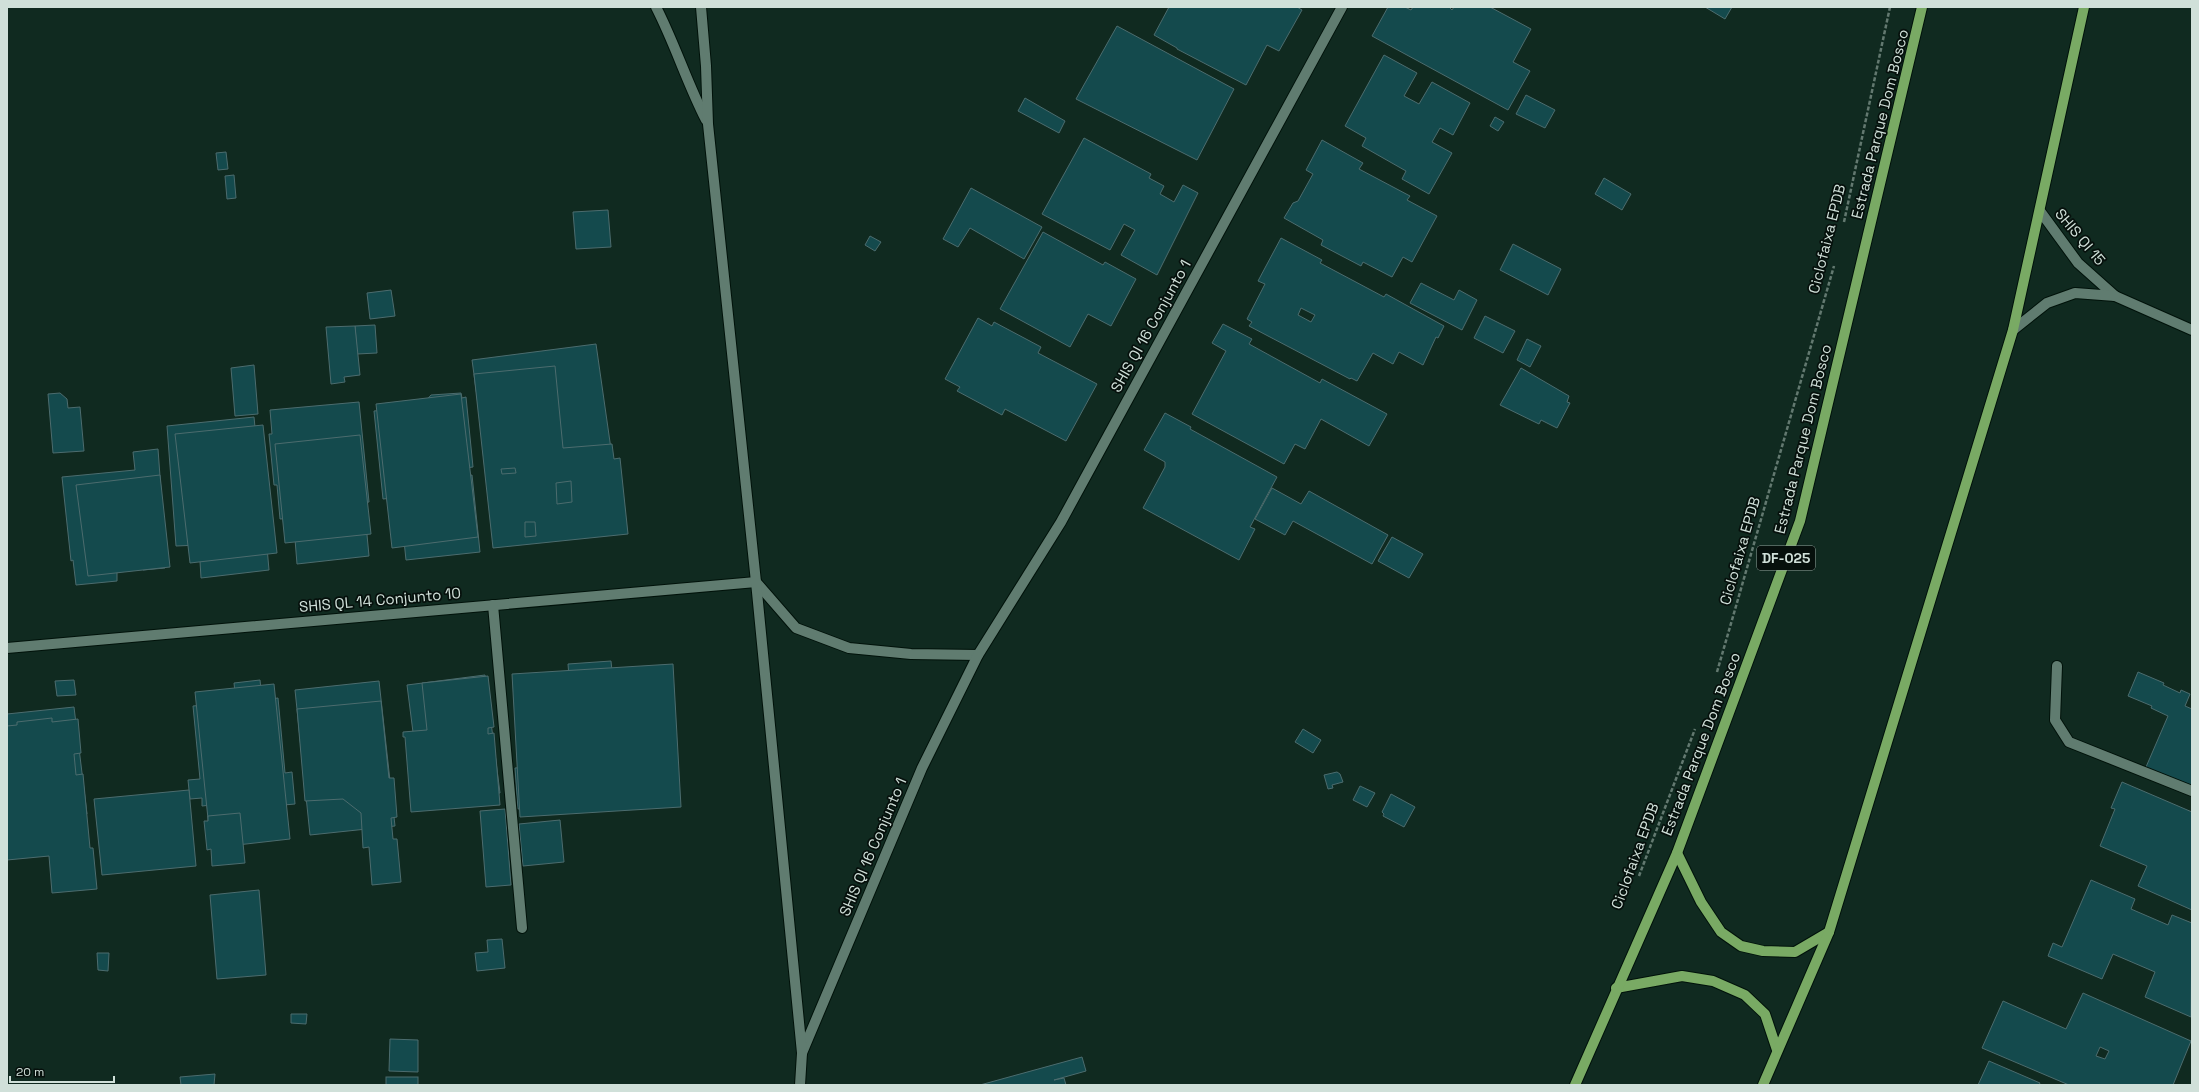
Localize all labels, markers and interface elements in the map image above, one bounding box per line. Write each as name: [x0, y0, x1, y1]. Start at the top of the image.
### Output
street label: Estrada Parque Dom Bosco: [1847, 27, 1912, 221]
street label: Ciclofaixa EPDB: [1804, 182, 1849, 295]
street label: SHIS QI 15: [2051, 204, 2110, 269]
street label: SHIS QI 16 Conjunto 1: [1106, 256, 1195, 395]
street label: Estrada Parque Dom Bosco: [1770, 342, 1835, 536]
street label: Ciclofaixa EPDB: [1715, 494, 1764, 607]
road number: DF-025: [1757, 546, 1815, 570]
street label: SHIS QL 14 Conjunto 10: [298, 583, 462, 616]
street label: Estrada Parque Dom Bosco: [1657, 649, 1744, 838]
street label: SHIS QI 16 Conjunto 1: [835, 775, 910, 919]
street label: Ciclofaixa EPDB: [1606, 800, 1663, 912]
scale bar: [10, 1058, 114, 1084]
text: 20 m: [16, 1064, 44, 1080]

